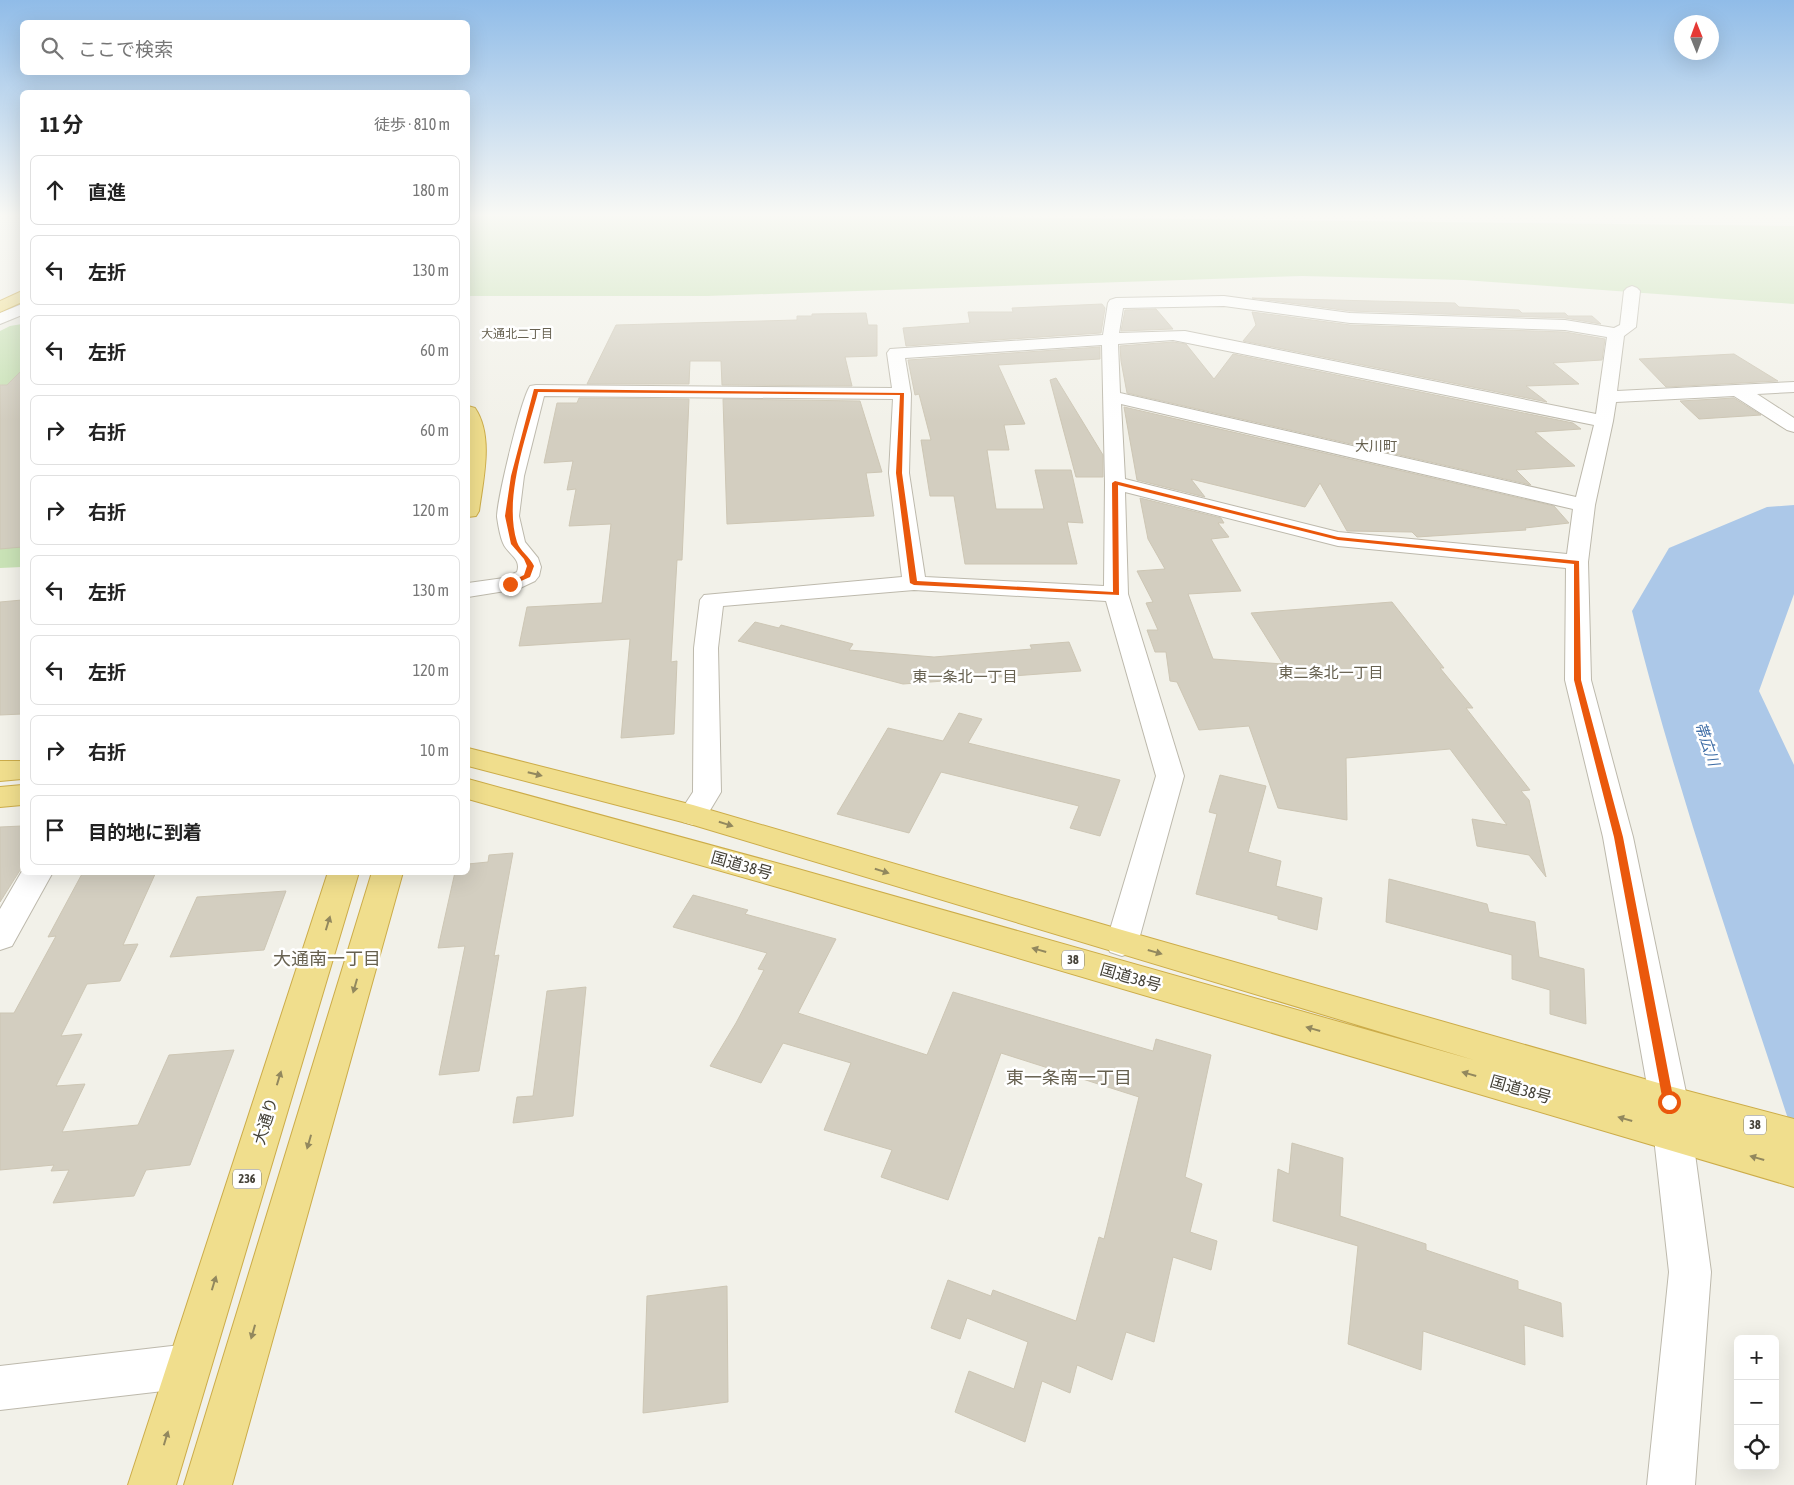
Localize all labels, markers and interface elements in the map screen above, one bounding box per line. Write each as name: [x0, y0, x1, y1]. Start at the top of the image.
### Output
north arrow: [1674, 15, 1719, 60]
search box: [20, 20, 470, 75]
icon: search: [38, 34, 66, 62]
text: ここで検索: [78, 38, 173, 60]
text: 11 分: [40, 112, 84, 136]
text: 徒歩 · 810 m: [374, 115, 450, 133]
icon: ahead: [41, 176, 69, 204]
text: 直進: [88, 181, 126, 203]
text: 180 m: [413, 181, 449, 199]
icon: left: [41, 256, 69, 284]
text: 左折: [88, 261, 126, 283]
text: 130 m: [413, 261, 449, 279]
district label: 大通北二丁目: [481, 327, 553, 341]
icon: left: [41, 336, 69, 364]
text: 左折: [88, 341, 126, 363]
text: 60 m: [420, 341, 449, 359]
icon: right: [41, 416, 69, 444]
text: 右折: [88, 421, 126, 443]
text: 60 m: [420, 421, 449, 439]
district label: 大川町: [1355, 438, 1397, 454]
icon: right: [41, 496, 69, 524]
text: 右折: [88, 501, 126, 523]
text: 120 m: [413, 501, 449, 519]
route end: [499, 573, 522, 596]
icon: left: [41, 576, 69, 604]
text: 左折: [88, 581, 126, 603]
text: 130 m: [413, 581, 449, 599]
icon: left: [41, 656, 69, 684]
text: 左折: [88, 661, 126, 683]
text: 120 m: [413, 661, 449, 679]
district label: 東二条北一丁目: [1278, 664, 1384, 681]
district label: 東一条北一丁目: [912, 668, 1018, 685]
water label: 帯広川: [1692, 720, 1723, 770]
icon: right: [41, 736, 69, 764]
text: 右折: [88, 741, 126, 763]
text: 10 m: [420, 741, 449, 759]
one-way arrow: [527, 770, 543, 778]
icon: arrive: [41, 816, 69, 844]
text: 目的地に到着: [88, 821, 202, 843]
one-way arrow: [719, 821, 734, 829]
street label: 国道38号: [709, 848, 775, 882]
one-way arrow: [874, 867, 889, 875]
one-way arrow: [324, 916, 332, 931]
one-way arrow: [1031, 946, 1046, 954]
district label: 大通南一丁目: [273, 948, 381, 969]
one-way arrow: [1147, 949, 1162, 957]
road number: 38: [1062, 950, 1084, 970]
street label: 国道38号: [1098, 960, 1164, 994]
one-way arrow: [350, 979, 358, 994]
one-way arrow: [1305, 1025, 1320, 1033]
district label: 東一条南一丁目: [1006, 1067, 1132, 1088]
one-way arrow: [1461, 1069, 1476, 1077]
one-way arrow: [276, 1071, 283, 1086]
street label: 国道38号: [1488, 1072, 1554, 1106]
route start: [1658, 1091, 1681, 1114]
street label: 大通り: [249, 1095, 281, 1147]
one-way arrow: [1617, 1114, 1632, 1122]
road number: 38: [1744, 1116, 1766, 1134]
one-way arrow: [304, 1135, 312, 1150]
one-way arrow: [1749, 1153, 1764, 1161]
road number: 236: [233, 1170, 261, 1188]
one-way arrow: [211, 1276, 219, 1291]
one-way arrow: [249, 1324, 257, 1339]
map controls: [1734, 1335, 1779, 1470]
button: +: [1734, 1335, 1779, 1380]
button: −: [1734, 1380, 1779, 1425]
button: locate: [1734, 1425, 1779, 1470]
one-way arrow: [163, 1431, 170, 1446]

